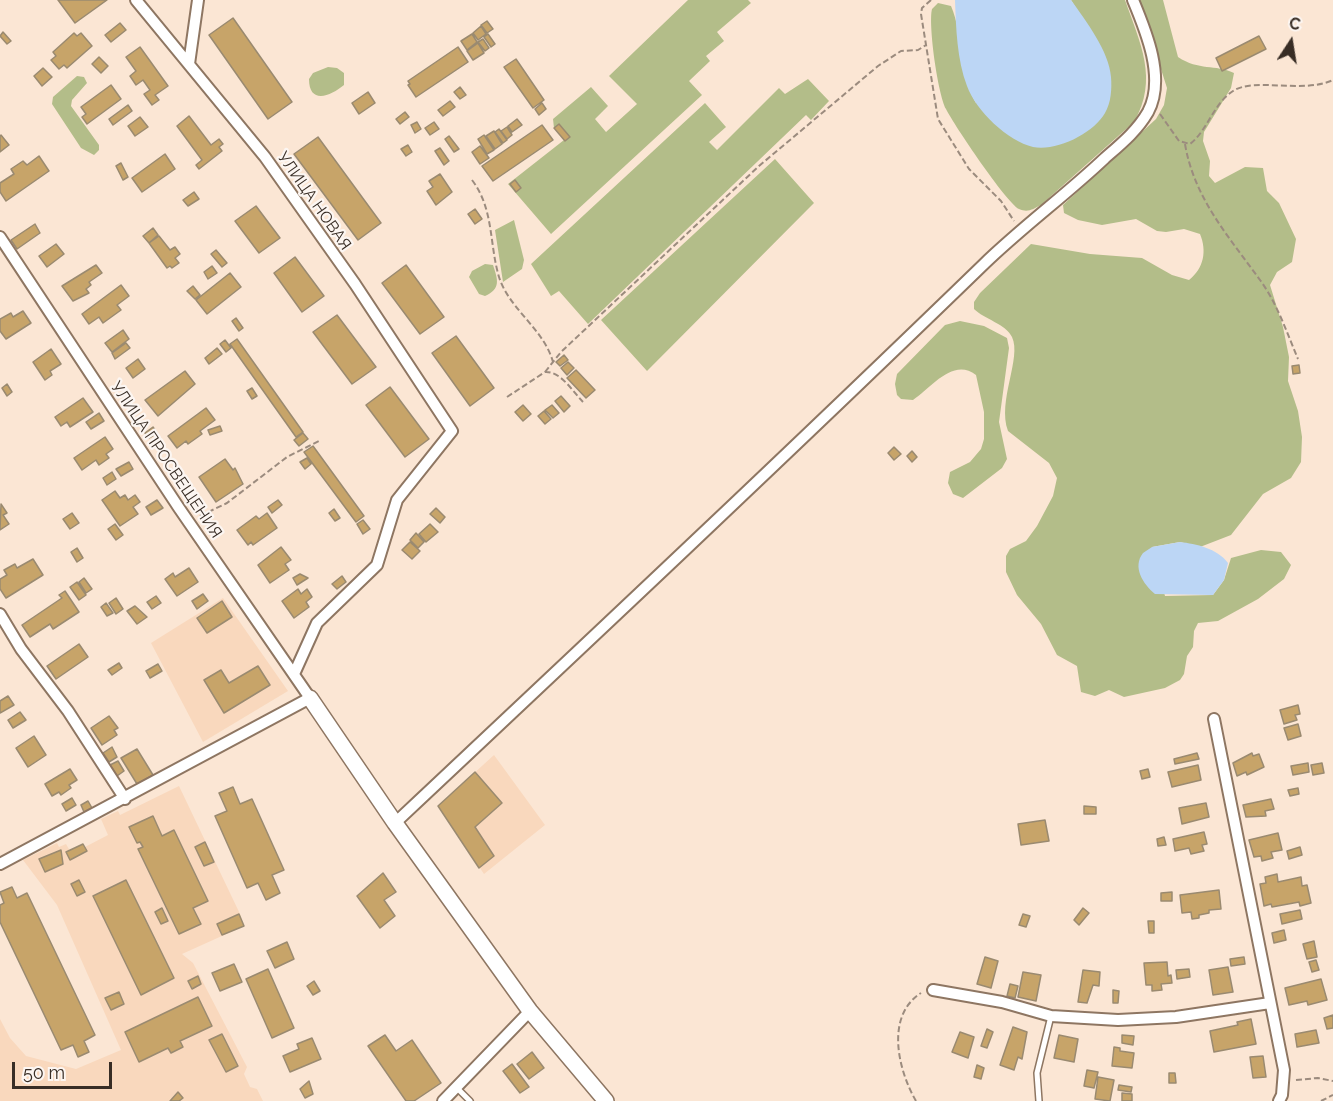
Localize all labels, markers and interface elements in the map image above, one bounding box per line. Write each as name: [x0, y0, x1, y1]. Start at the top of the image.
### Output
north arrow: [1261, 12, 1321, 72]
text: С: [1287, 13, 1302, 34]
street label: УЛИЦА НОВАЯ: [273, 148, 355, 254]
street label: УЛИЦА ПРОСВЕЩЕНИЯ: [106, 378, 226, 542]
scale bar: [15, 1050, 116, 1088]
text: 50 m: [23, 1062, 65, 1083]

